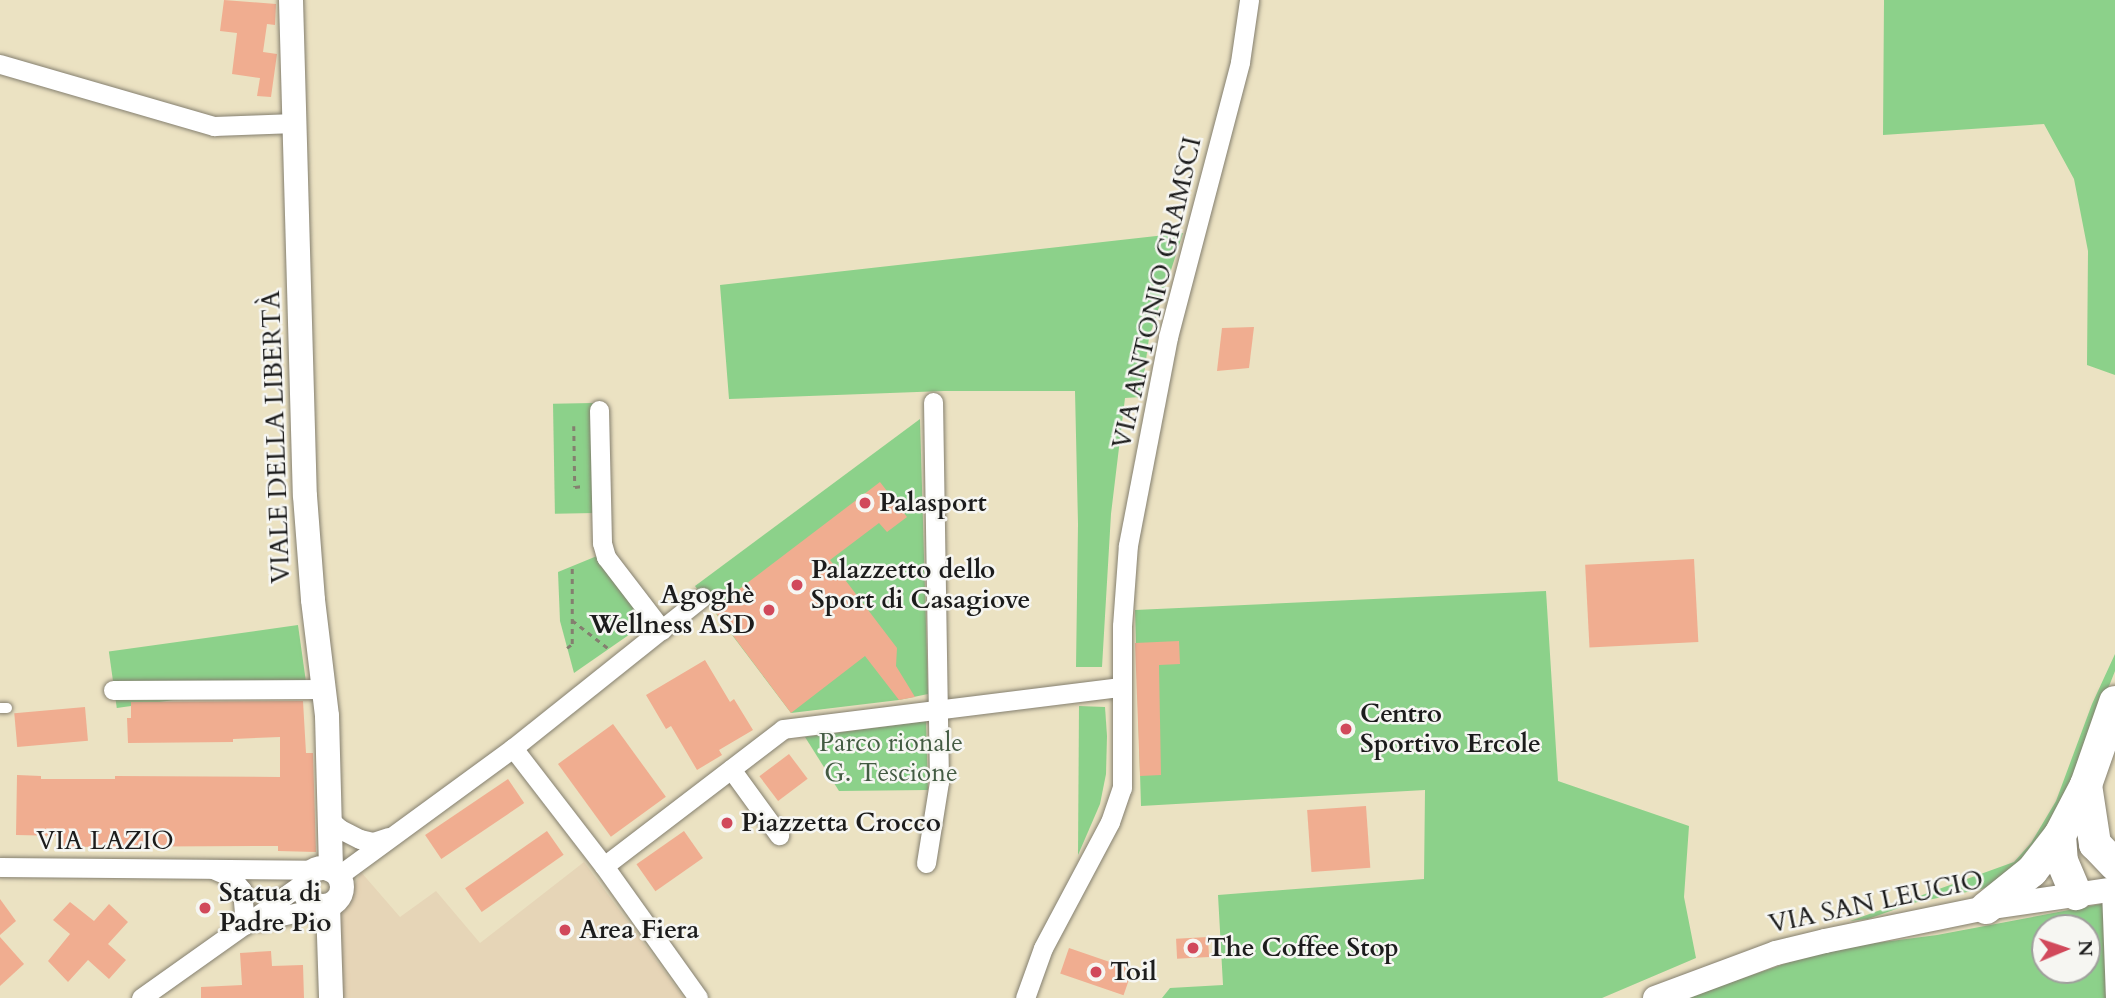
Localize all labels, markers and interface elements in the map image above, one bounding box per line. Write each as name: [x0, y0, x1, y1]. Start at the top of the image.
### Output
street label: VIA ANTONIO GRAMSCI: [1106, 134, 1208, 452]
street label: VIALE DELLA LIBERTÀ: [255, 290, 297, 584]
place label: Palasport: [879, 487, 987, 519]
marker: Palasport: [857, 495, 873, 511]
place label: Palazzetto dello Sport di Casagiove: [811, 554, 1030, 616]
marker: Palazzetto dello Sport di Casagiove: [789, 577, 805, 593]
place label: Agoghè Wellness ASD: [589, 579, 755, 640]
marker: Agoghè Wellness ASD: [761, 602, 777, 618]
place label: Centro Sportivo Ercole: [1360, 698, 1541, 760]
marker: Centro Sportivo Ercole: [1338, 721, 1354, 737]
park label: Parco rionale G. Tescione: [819, 727, 963, 788]
place label: Piazzetta Crocco: [741, 807, 941, 839]
marker: Piazzetta Crocco: [719, 815, 735, 831]
street label: VIA LAZIO: [36, 825, 174, 857]
street label: VIA SAN LEUCIO: [1766, 864, 1986, 940]
place label: Statua di Padre Pio: [219, 877, 332, 938]
marker: Statua di Padre Pio: [197, 900, 213, 916]
place label: Area Fiera: [579, 914, 699, 946]
north arrow: [2031, 914, 2101, 984]
marker: Area Fiera: [557, 922, 573, 938]
place label: The Coffee Stop: [1207, 932, 1399, 964]
marker: The Coffee Stop: [1185, 940, 1201, 956]
text: N: [2072, 940, 2098, 957]
place label: Toil: [1110, 956, 1157, 988]
marker: Toil: [1088, 964, 1104, 980]

